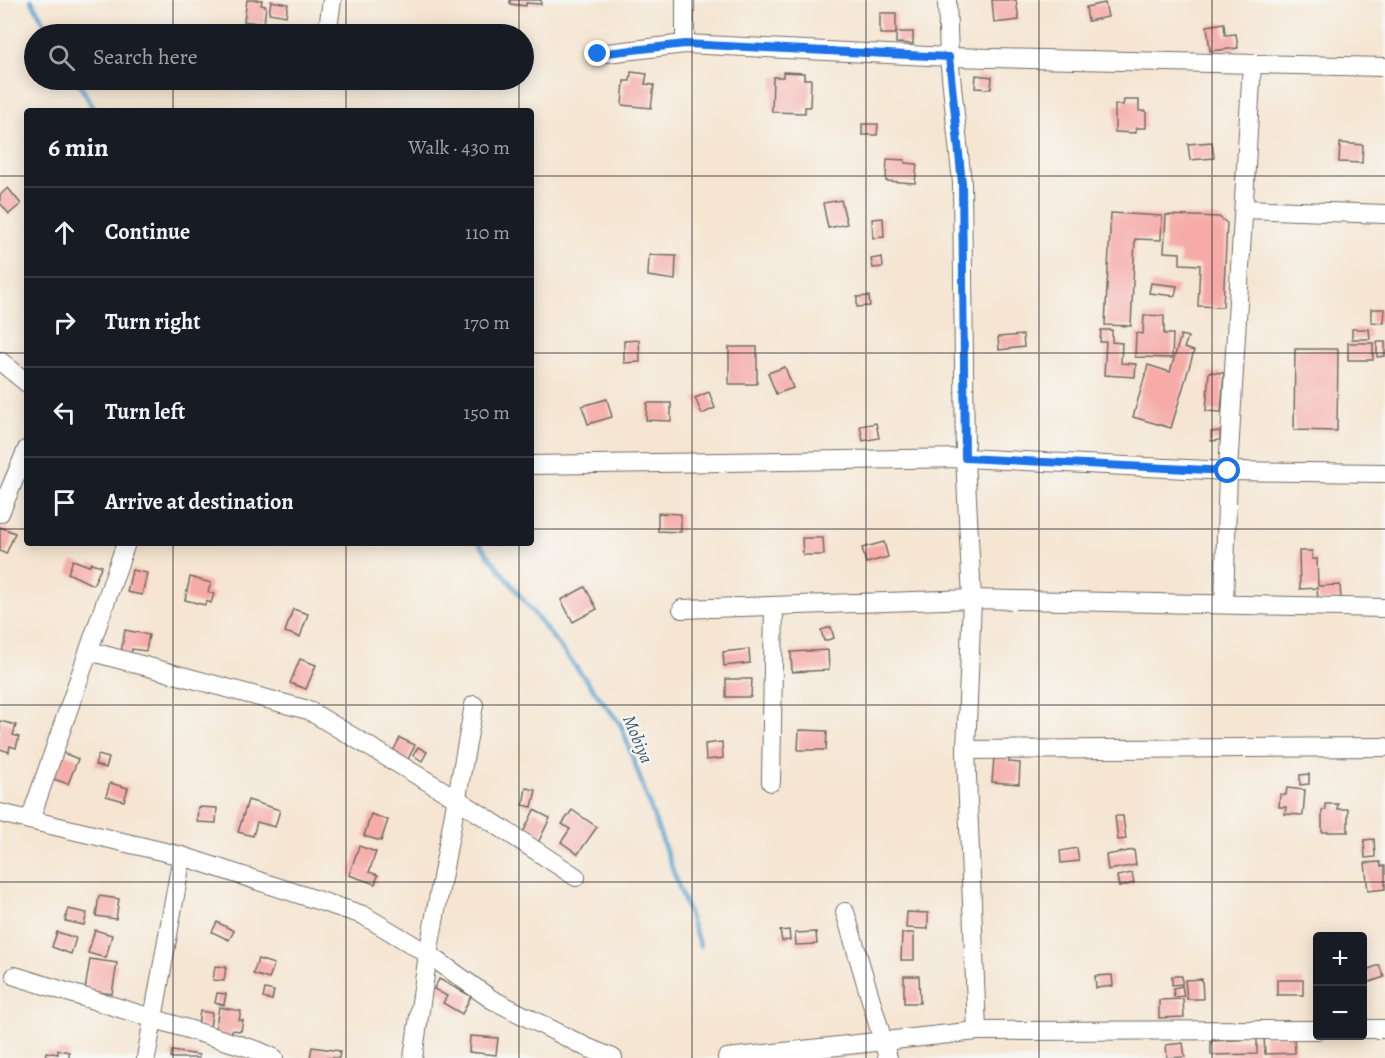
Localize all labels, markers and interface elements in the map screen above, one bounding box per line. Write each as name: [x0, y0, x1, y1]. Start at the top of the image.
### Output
search box: [24, 24, 534, 90]
route end: [584, 40, 610, 66]
icon: search: [45, 41, 78, 74]
text: Search here: [93, 42, 198, 72]
text: 6 min: [48, 130, 109, 165]
text: Walk · 430 m: [408, 134, 510, 161]
icon: ahead: [48, 216, 81, 249]
text: Continue: [105, 217, 190, 247]
text: 110 m: [465, 219, 510, 246]
icon: right: [48, 306, 81, 339]
text: Turn right: [105, 307, 201, 337]
text: 170 m: [464, 309, 510, 336]
icon: left: [48, 396, 81, 429]
text: Turn left: [105, 397, 185, 427]
text: 150 m: [463, 399, 510, 426]
route start: [1214, 457, 1240, 483]
icon: arrive: [48, 486, 81, 519]
text: Arrive at destination: [105, 487, 294, 517]
water label: Mobiya: [617, 711, 659, 767]
map controls: [1313, 932, 1367, 1040]
button: +: [1313, 932, 1367, 986]
button: −: [1313, 986, 1367, 1040]

